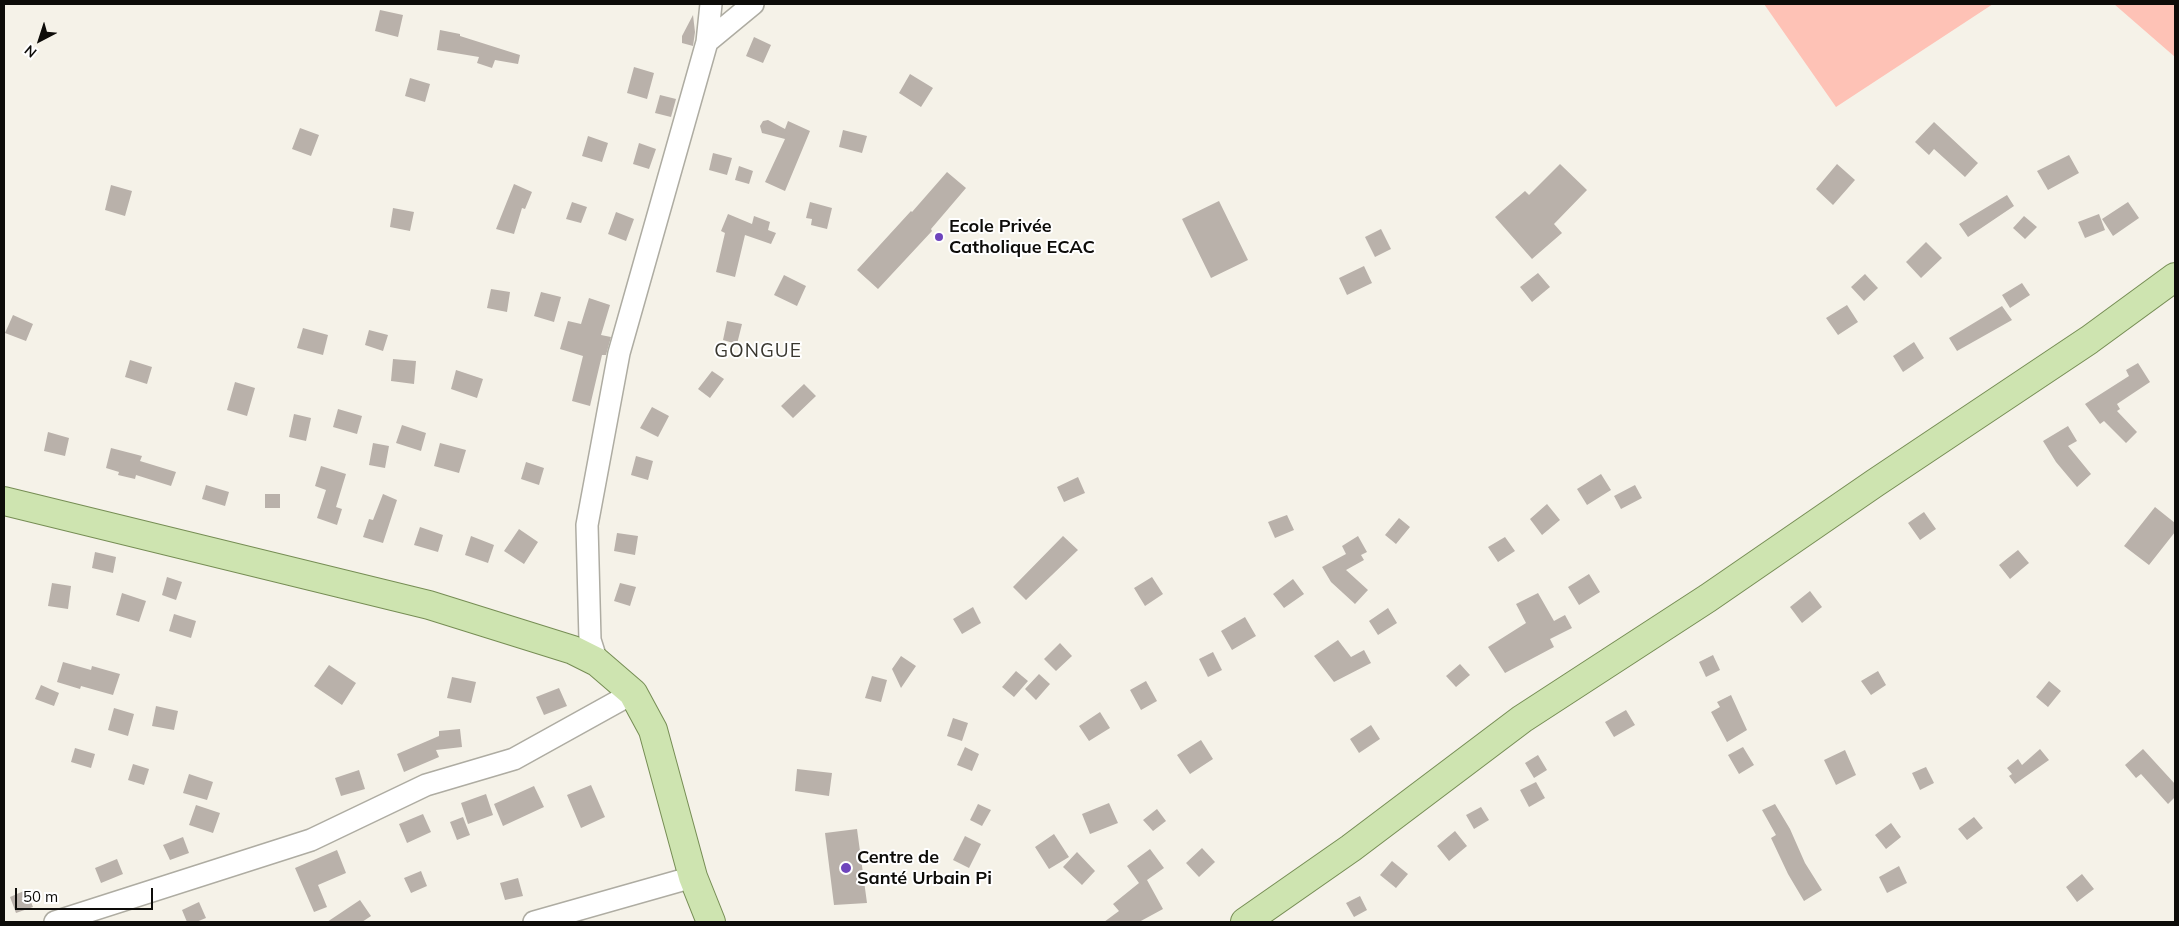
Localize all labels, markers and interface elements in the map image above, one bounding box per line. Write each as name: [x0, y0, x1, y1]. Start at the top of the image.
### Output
north arrow: [15, 15, 65, 65]
text: N: [21, 41, 40, 62]
place label: Ecole Privée Catholique ECAC: [949, 216, 1095, 258]
marker: Ecole Privée Catholique ECAC: [933, 231, 945, 243]
district label: GONGUE: [713, 340, 803, 362]
place label: Centre de Santé Urbain Pi: [857, 847, 992, 890]
marker: Centre de Santé Urbain Pi: [839, 861, 853, 875]
scale bar: [18, 878, 155, 910]
text: 50 m: [23, 887, 58, 906]

